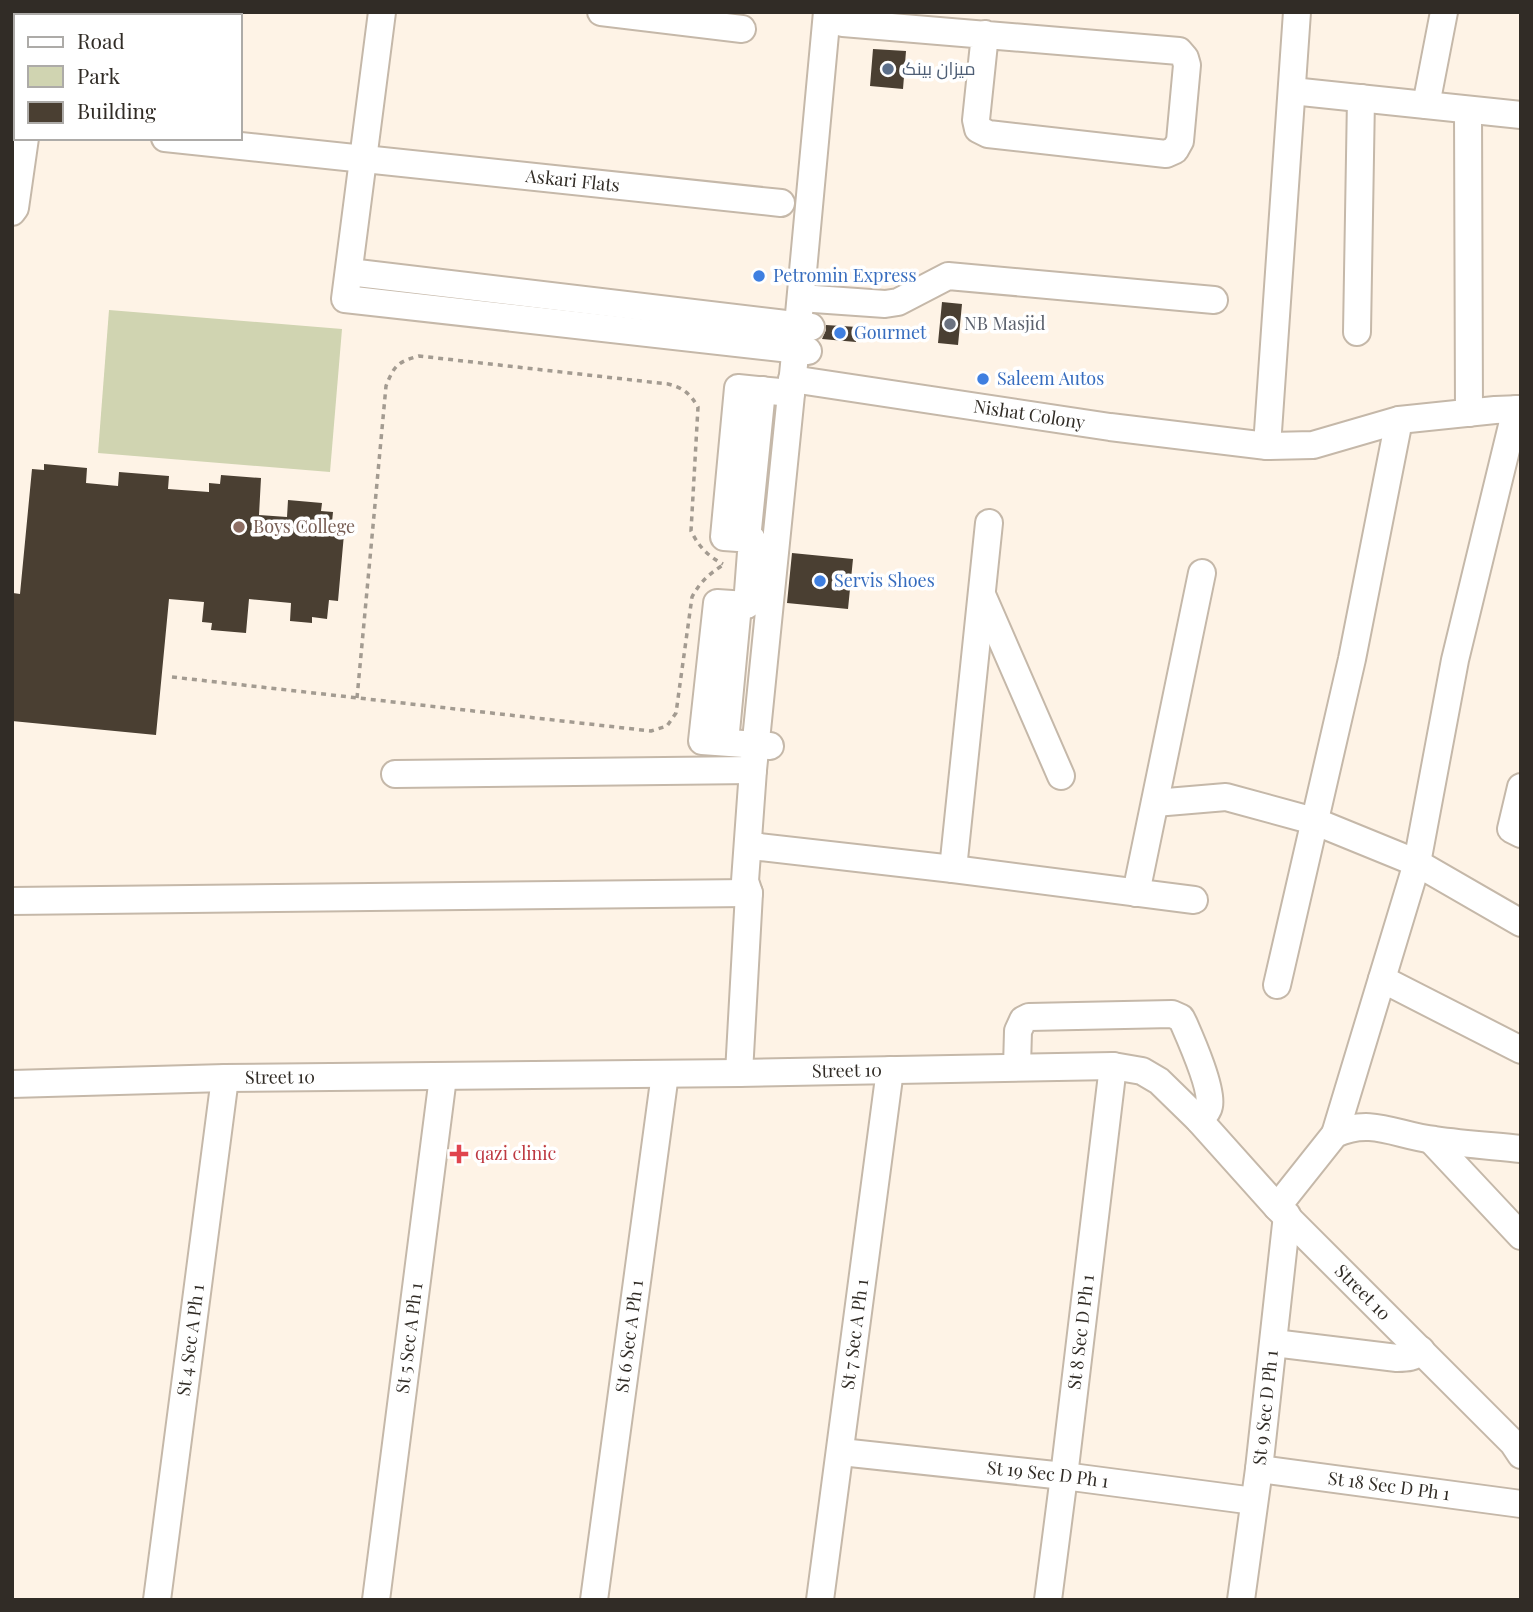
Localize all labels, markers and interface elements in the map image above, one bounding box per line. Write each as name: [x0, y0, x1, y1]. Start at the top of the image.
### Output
legend: [14, 14, 242, 140]
text: Road: [77, 26, 125, 54]
place label: میزان بینک: [902, 56, 976, 80]
text: Park: [77, 61, 121, 89]
marker: میزان بینک: [880, 61, 896, 77]
text: Building: [77, 96, 156, 124]
street label: Askari Flats: [524, 163, 621, 197]
place label: Petromin Express: [773, 263, 916, 287]
marker: Petromin Express: [751, 268, 767, 284]
place label: NB Masjid: [964, 311, 1046, 335]
marker: NB Masjid: [942, 316, 958, 332]
place label: Gourmet: [854, 320, 927, 344]
marker: Gourmet: [832, 325, 848, 341]
place label: Saleem Autos: [997, 366, 1104, 390]
marker: Saleem Autos: [975, 371, 991, 387]
street label: Nishat Colony: [972, 394, 1087, 434]
place label: Boys College: [253, 514, 355, 538]
marker: Boys College: [231, 519, 247, 535]
place label: Servis Shoes: [834, 568, 935, 592]
marker: Servis Shoes: [812, 573, 828, 589]
street label: Street 10: [812, 1057, 882, 1083]
street label: Street 10: [245, 1064, 315, 1089]
place label: qazi clinic: [475, 1141, 557, 1165]
marker: qazi clinic: [449, 1144, 469, 1164]
street label: Street 10: [1330, 1259, 1396, 1325]
street label: St 8 Sec D Ph 1: [1061, 1273, 1099, 1391]
street label: St 7 Sec A Ph 1: [835, 1277, 873, 1391]
street label: St 6 Sec A Ph 1: [609, 1278, 648, 1394]
street label: St 5 Sec A Ph 1: [390, 1281, 428, 1395]
street label: St 4 Sec A Ph 1: [171, 1282, 209, 1398]
street label: St 9 Sec D Ph 1: [1247, 1348, 1283, 1466]
street label: St 19 Sec D Ph 1: [986, 1455, 1111, 1493]
street label: St 18 Sec D Ph 1: [1327, 1465, 1452, 1505]

